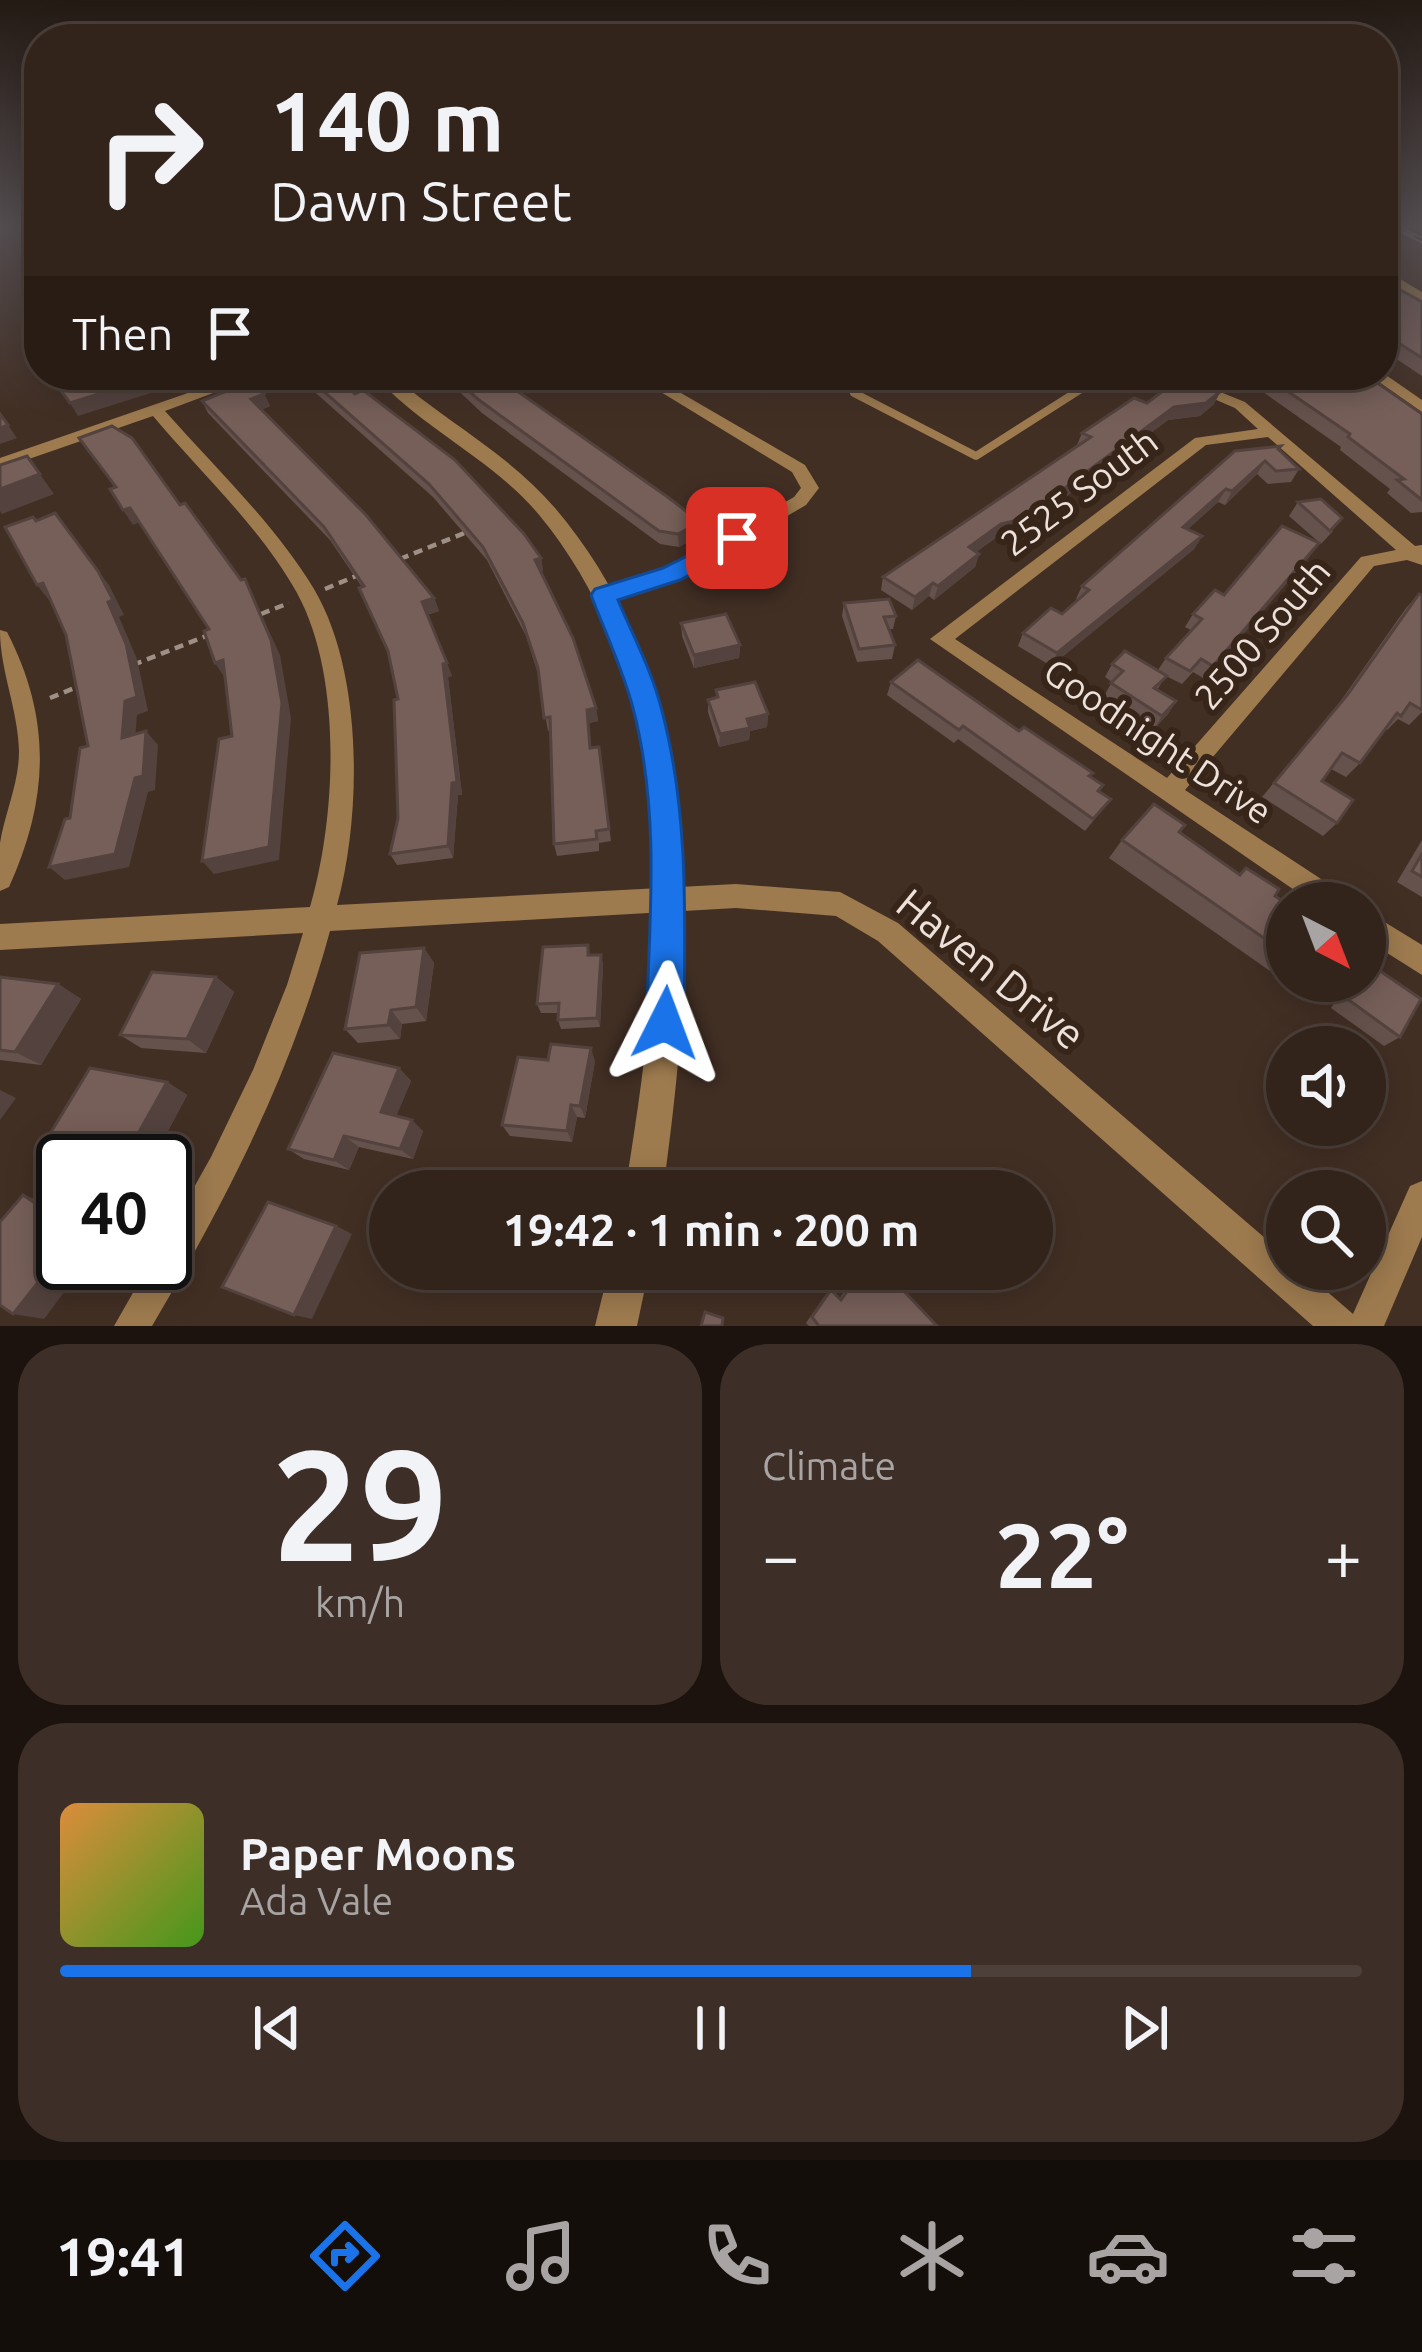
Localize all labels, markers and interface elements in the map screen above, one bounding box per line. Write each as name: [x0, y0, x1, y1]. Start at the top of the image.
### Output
icon: right: [72, 72, 228, 228]
text: 140 m: [270, 73, 504, 167]
text: Dawn Street: [270, 171, 572, 231]
icon: arrive: [197, 300, 263, 366]
text: Then: [72, 308, 173, 359]
street label: 2525 South: [993, 420, 1165, 564]
pin: [686, 487, 788, 589]
icon: arrive: [704, 505, 770, 571]
street label: 2500 South: [1186, 551, 1338, 717]
street label: Goodnight Drive: [1037, 649, 1280, 832]
street label: Haven Drive: [888, 879, 1094, 1058]
north arrow: [1266, 882, 1386, 1002]
map controls: [1266, 882, 1386, 1290]
position arrow: [602, 960, 728, 1086]
button: sound: [1266, 1026, 1386, 1146]
speed limit sign: 40: [36, 1134, 192, 1290]
button: search: [1266, 1170, 1386, 1290]
text: 19:42 · 1 min · 200 m: [503, 1204, 919, 1255]
text: 29: [272, 1416, 448, 1590]
text: Climate: [762, 1444, 896, 1487]
text: 22°: [995, 1504, 1129, 1605]
text: −: [762, 1518, 799, 1592]
text: +: [1325, 1518, 1362, 1592]
text: km/h: [315, 1581, 405, 1624]
text: Paper Moons: [240, 1828, 516, 1879]
text: Ada Vale: [240, 1879, 393, 1922]
icon: previous: [244, 1995, 310, 2061]
icon: pause: [678, 1995, 744, 2061]
icon: next: [1112, 1995, 1178, 2061]
icon: directions: [303, 2214, 387, 2298]
icon: music: [499, 2214, 583, 2298]
icon: phone: [695, 2214, 779, 2298]
icon: climate: [890, 2214, 974, 2298]
icon: car: [1086, 2214, 1170, 2298]
icon: filters: [1282, 2214, 1366, 2298]
text: 19:41: [56, 2226, 191, 2286]

